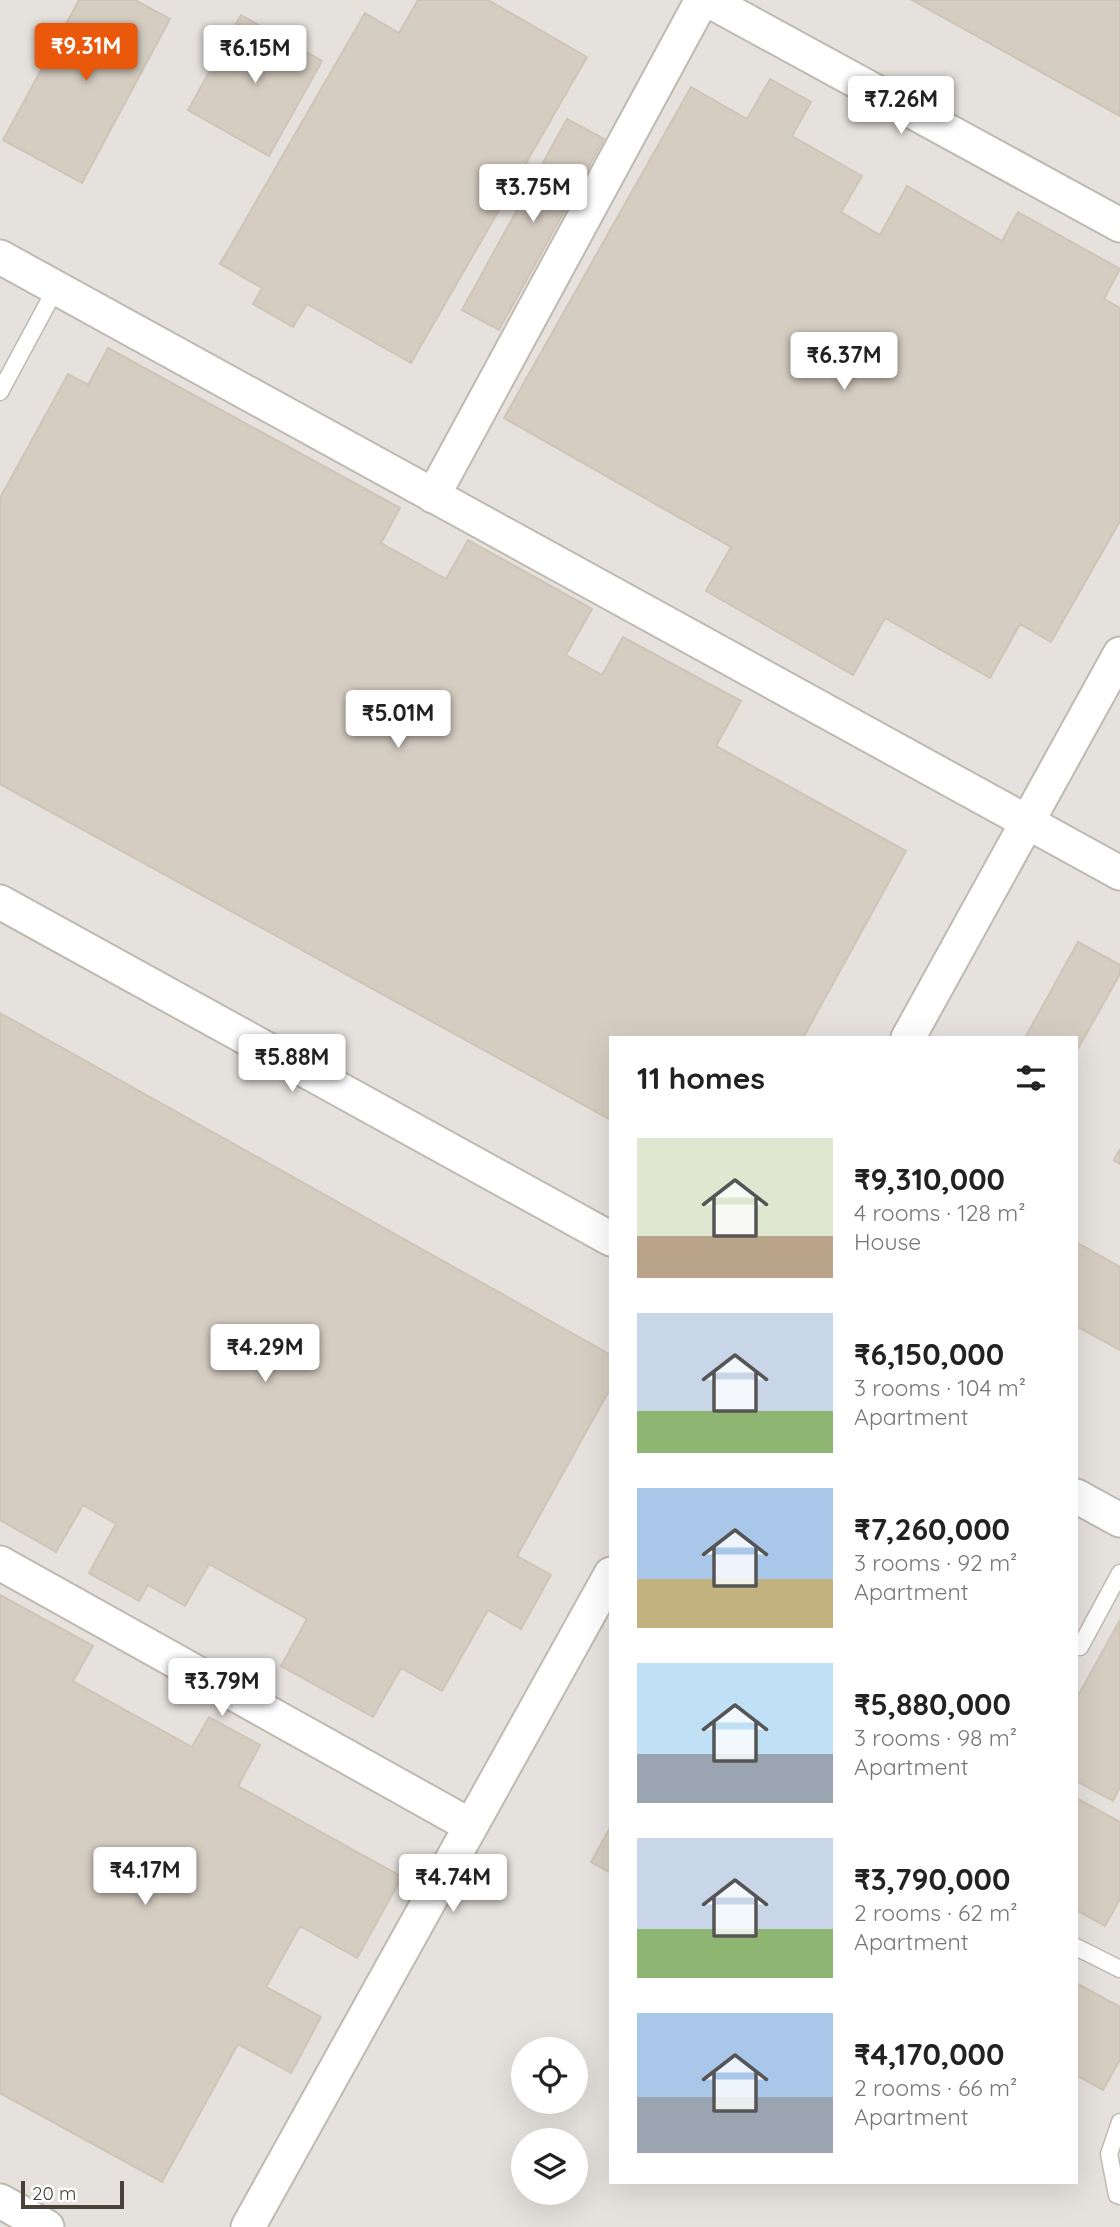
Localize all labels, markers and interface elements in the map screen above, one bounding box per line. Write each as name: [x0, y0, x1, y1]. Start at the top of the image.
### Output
pin: ₹9.31M: [29, 24, 143, 83]
pin: ₹6.15M: [198, 25, 312, 85]
text: ₹9.31M: [51, 31, 121, 60]
text: ₹6.15M: [219, 33, 291, 62]
pin: ₹7.26M: [844, 76, 958, 136]
text: ₹7.26M: [864, 84, 938, 113]
pin: ₹3.75M: [476, 164, 590, 224]
text: ₹3.75M: [495, 172, 571, 201]
pin: ₹6.37M: [787, 332, 901, 392]
text: ₹6.37M: [807, 340, 881, 369]
pin: ₹5.01M: [341, 690, 455, 750]
text: ₹5.01M: [362, 698, 434, 727]
pin: ₹5.88M: [235, 1034, 349, 1094]
text: ₹5.88M: [255, 1042, 329, 1071]
text: 11 homes: [637, 1059, 765, 1097]
icon: filters: [1012, 1059, 1050, 1097]
text: ₹9,310,000: [854, 1160, 1005, 1198]
icon: home: [693, 1166, 777, 1250]
text: 4 rooms · 128 m²: [854, 1198, 1026, 1227]
text: House: [854, 1227, 921, 1256]
pin: ₹4.29M: [208, 1324, 322, 1384]
text: ₹4.29M: [227, 1332, 303, 1361]
text: ₹6,150,000: [854, 1335, 1004, 1373]
icon: home: [693, 1341, 777, 1425]
text: 3 rooms · 104 m²: [854, 1373, 1026, 1402]
text: Apartment: [854, 1402, 968, 1431]
text: ₹7,260,000: [854, 1510, 1010, 1548]
icon: home: [693, 1516, 777, 1600]
text: 3 rooms · 92 m²: [854, 1548, 1017, 1577]
text: Apartment: [854, 1577, 968, 1606]
pin: ₹3.79M: [165, 1658, 279, 1718]
text: ₹3.79M: [184, 1666, 260, 1695]
text: ₹5,880,000: [854, 1685, 1011, 1723]
icon: home: [693, 1691, 777, 1775]
text: 3 rooms · 98 m²: [854, 1723, 1017, 1752]
text: Apartment: [854, 1752, 968, 1781]
pin: ₹4.17M: [88, 1848, 202, 1907]
pin: ₹4.74M: [396, 1854, 510, 1914]
text: ₹4.17M: [109, 1855, 181, 1884]
text: ₹3,790,000: [854, 1860, 1010, 1898]
text: ₹4.74M: [415, 1862, 491, 1891]
icon: home: [693, 1866, 777, 1950]
text: 2 rooms · 62 m²: [854, 1898, 1018, 1927]
text: Apartment: [854, 1927, 968, 1956]
text: ₹4,170,000: [854, 2035, 1004, 2073]
map controls: [511, 2037, 588, 2205]
button: locate: [511, 2037, 588, 2114]
icon: home: [693, 2041, 777, 2125]
text: 2 rooms · 66 m²: [854, 2073, 1017, 2102]
text: Apartment: [854, 2102, 968, 2131]
button: layers: [511, 2128, 588, 2205]
scale bar: [21, 2178, 124, 2210]
text: 20 m: [32, 2181, 76, 2205]

